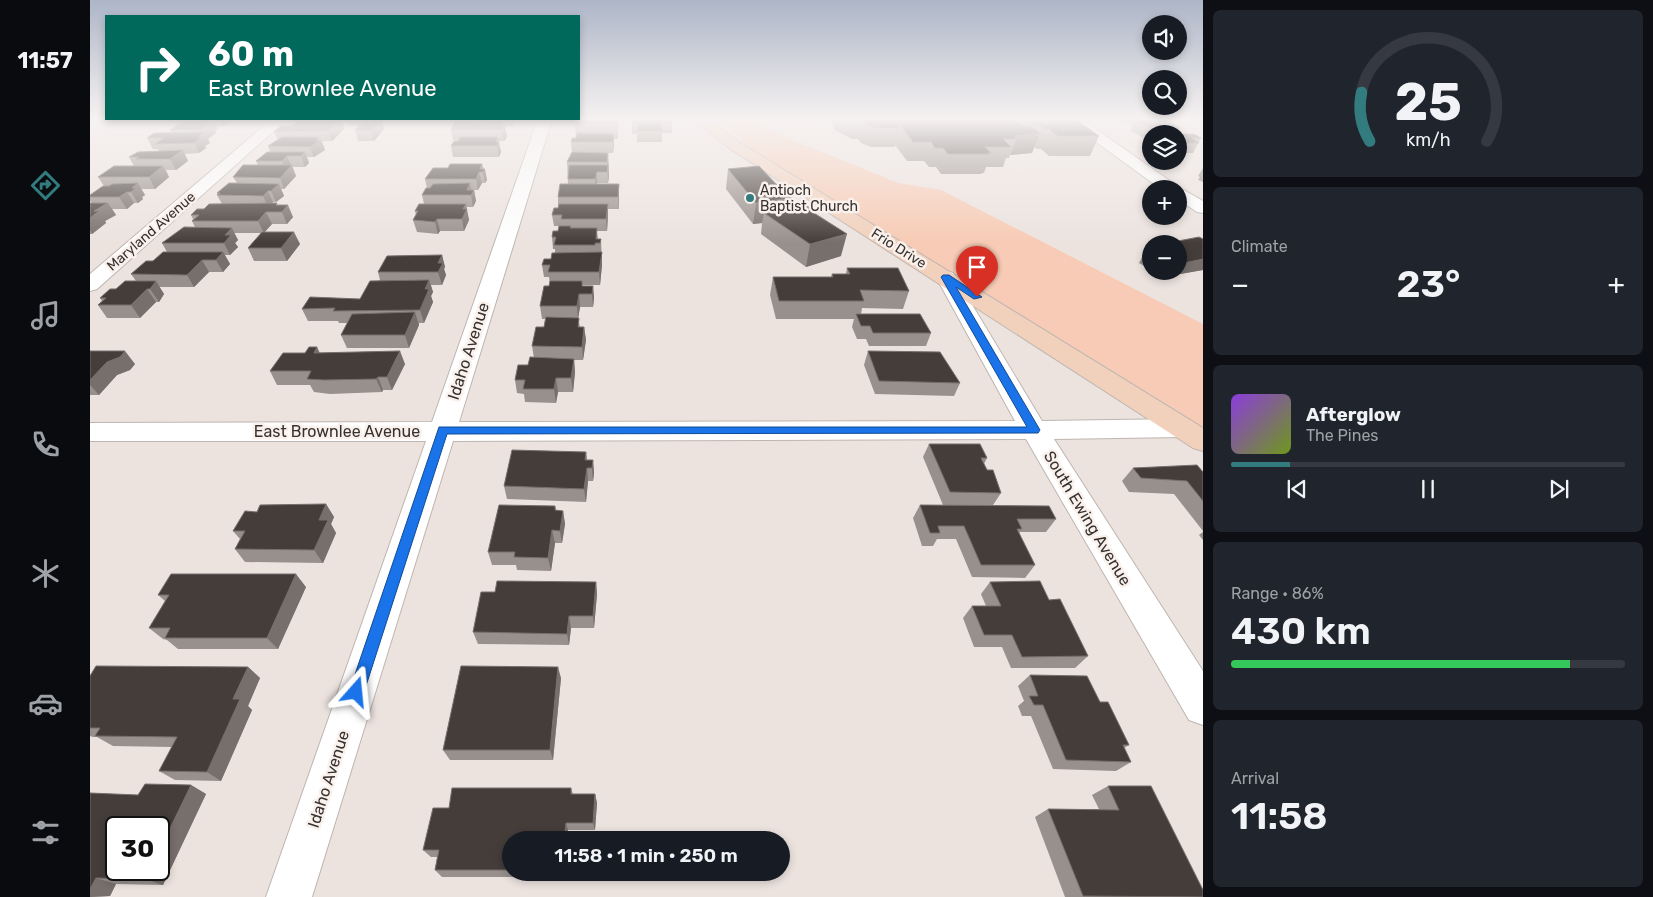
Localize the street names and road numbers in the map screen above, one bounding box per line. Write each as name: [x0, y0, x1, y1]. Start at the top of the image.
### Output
street label: Maryland Avenue: [104, 188, 199, 275]
street label: Frio Drive: [868, 225, 930, 272]
street label: Idaho Avenue: [444, 300, 493, 402]
street label: East Brownlee Avenue: [254, 422, 420, 441]
street label: South Ewing Avenue: [1040, 447, 1135, 589]
street label: Idaho Avenue: [304, 728, 353, 830]

